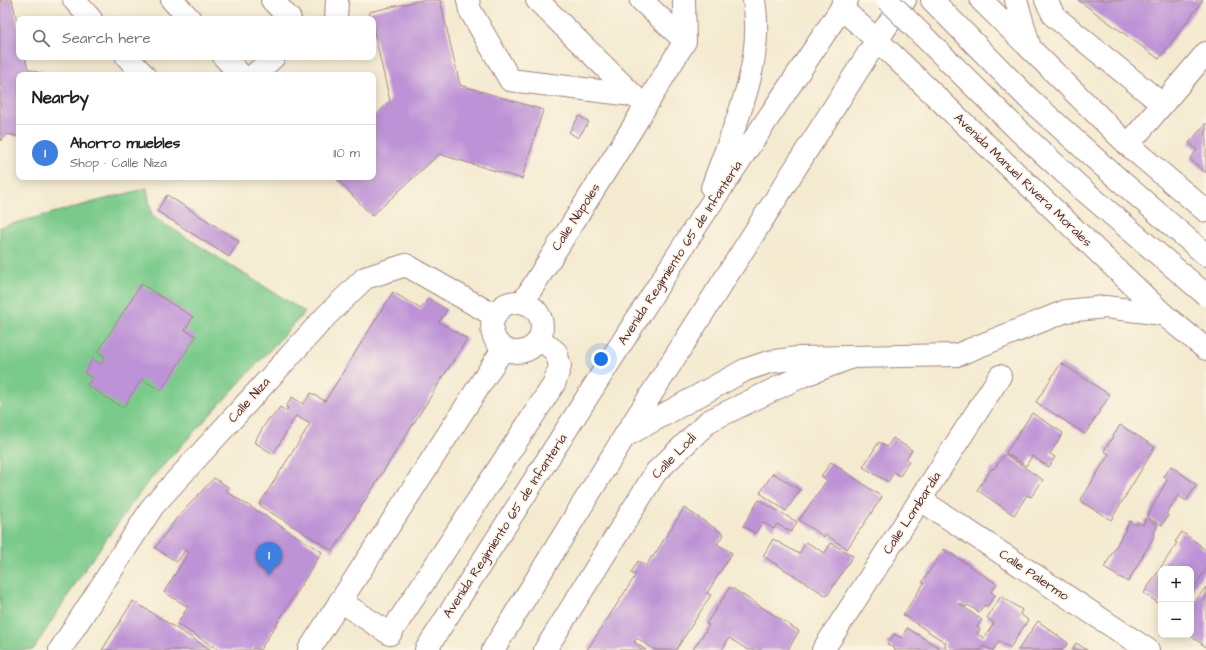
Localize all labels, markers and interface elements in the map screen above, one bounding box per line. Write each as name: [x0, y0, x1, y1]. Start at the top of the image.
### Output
search box: [16, 16, 376, 60]
icon: search: [30, 27, 52, 49]
text: Search here: [62, 28, 151, 49]
text: Nearby: [32, 86, 89, 110]
street label: Avenida Manuel Rivera Morales: [950, 109, 1096, 251]
text: Ahorro muebles: [70, 133, 180, 154]
text: 1: [44, 144, 46, 162]
text: 110 m: [333, 144, 360, 162]
text: Shop · Calle Niza: [70, 154, 167, 172]
street label: Avenida Regimiento 65 de Infantería: [614, 157, 747, 349]
street label: Calle Nápoles: [547, 179, 605, 254]
your location: [591, 349, 611, 369]
street label: Calle Niza: [224, 373, 274, 427]
street label: Calle Lodi: [648, 429, 700, 483]
street label: Avenida Regimiento 65 de Infantería: [439, 430, 572, 622]
street label: Calle Lombardía: [879, 468, 946, 558]
pin: 1: [256, 542, 282, 575]
street label: Calle Palermo: [996, 545, 1073, 605]
map controls: [1158, 566, 1194, 638]
button: +: [1158, 566, 1194, 602]
button: −: [1158, 602, 1194, 638]

